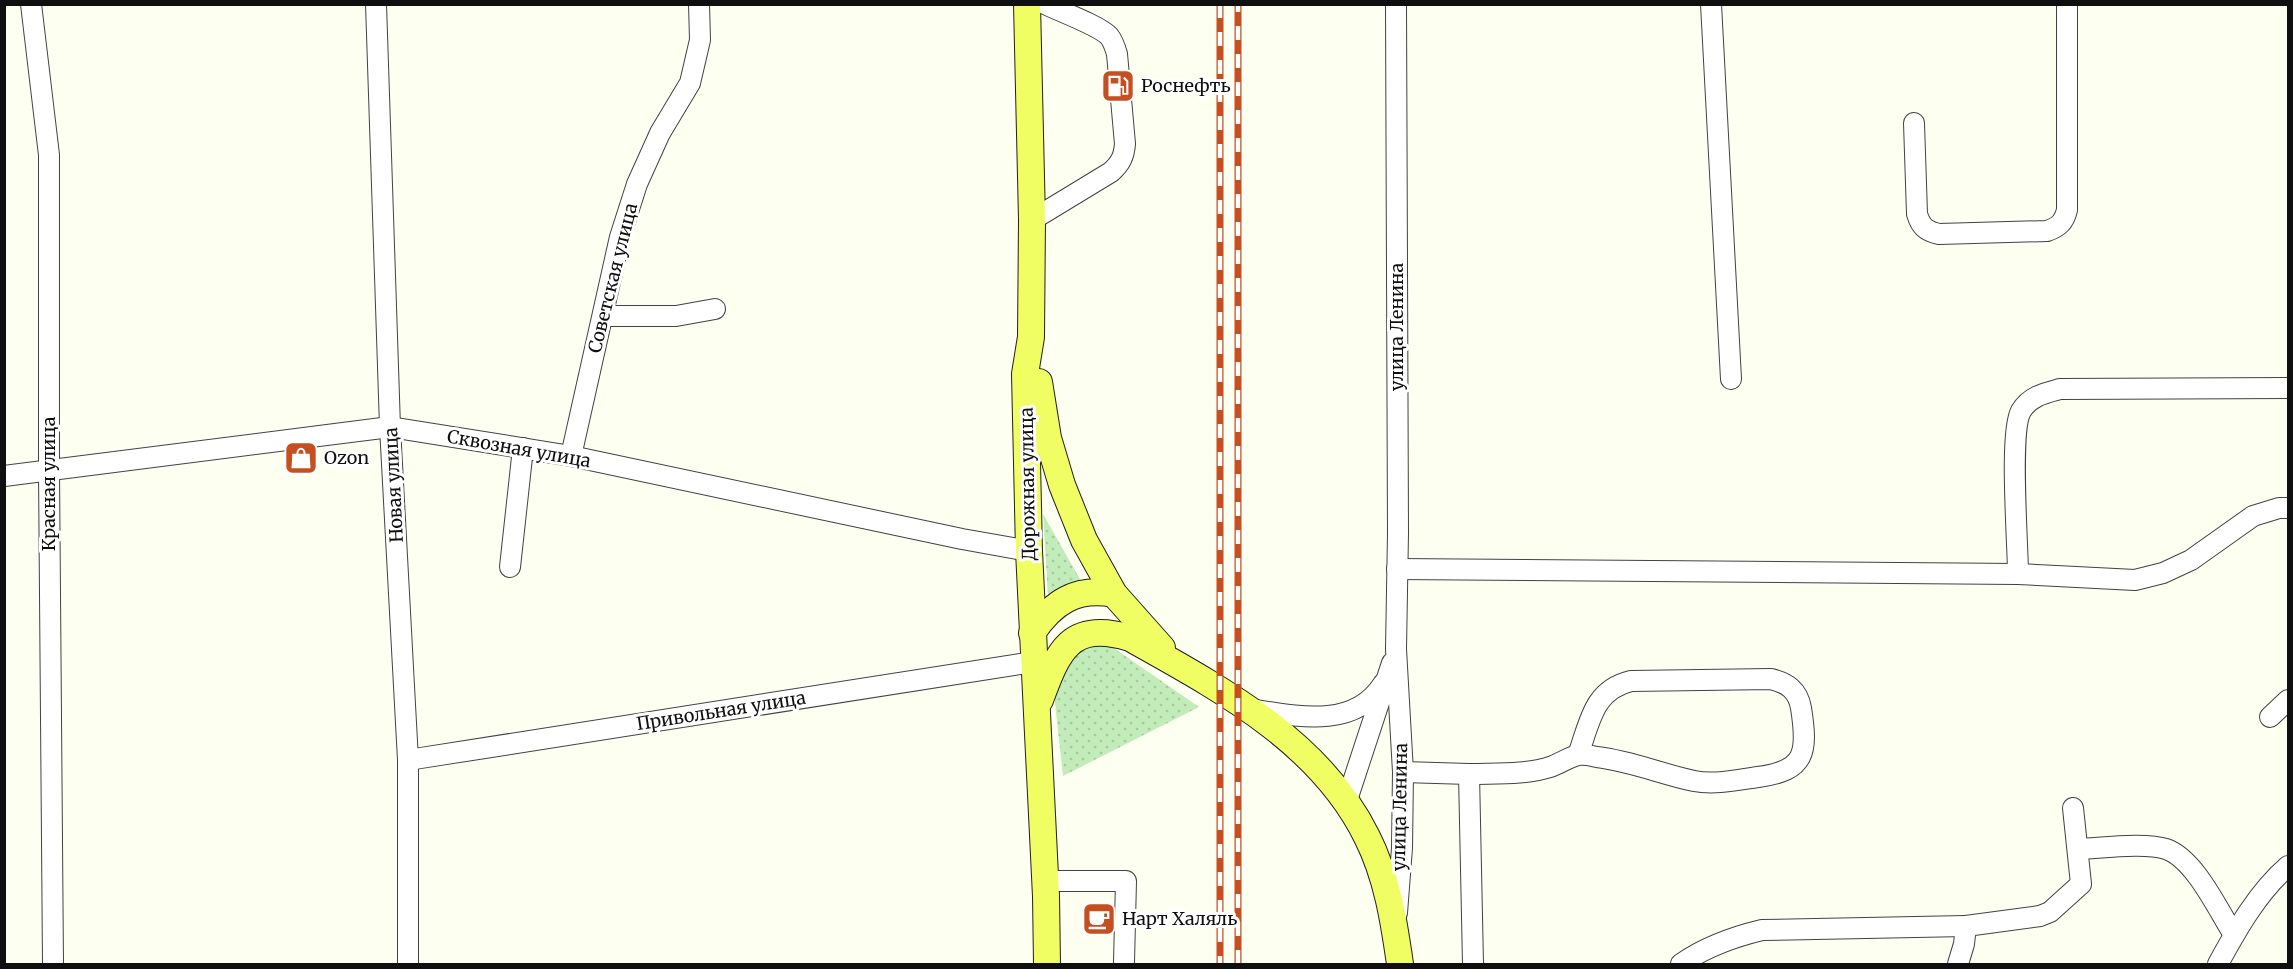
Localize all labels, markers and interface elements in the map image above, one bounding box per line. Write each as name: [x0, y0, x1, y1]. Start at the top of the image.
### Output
fuel station icon: Роснефть: [1100, 68, 1136, 104]
place label: Роснефть: [1141, 74, 1231, 97]
street label: Советская улица: [583, 200, 642, 355]
street label: улица Ленина: [1385, 263, 1408, 391]
street label: Дорожная улица: [1015, 407, 1040, 561]
street label: Красная улица: [37, 416, 60, 551]
street label: Сквозная улица: [445, 425, 593, 473]
street label: Новая улица: [379, 426, 408, 543]
shop icon: Ozon: [283, 440, 319, 476]
place label: Ozon: [324, 446, 369, 469]
street label: Привольная улица: [635, 686, 808, 735]
street label: улица Ленина: [1387, 742, 1412, 871]
cafe icon: Нарт Халяль: [1081, 901, 1117, 937]
place label: Нарт Халяль: [1122, 907, 1237, 930]

